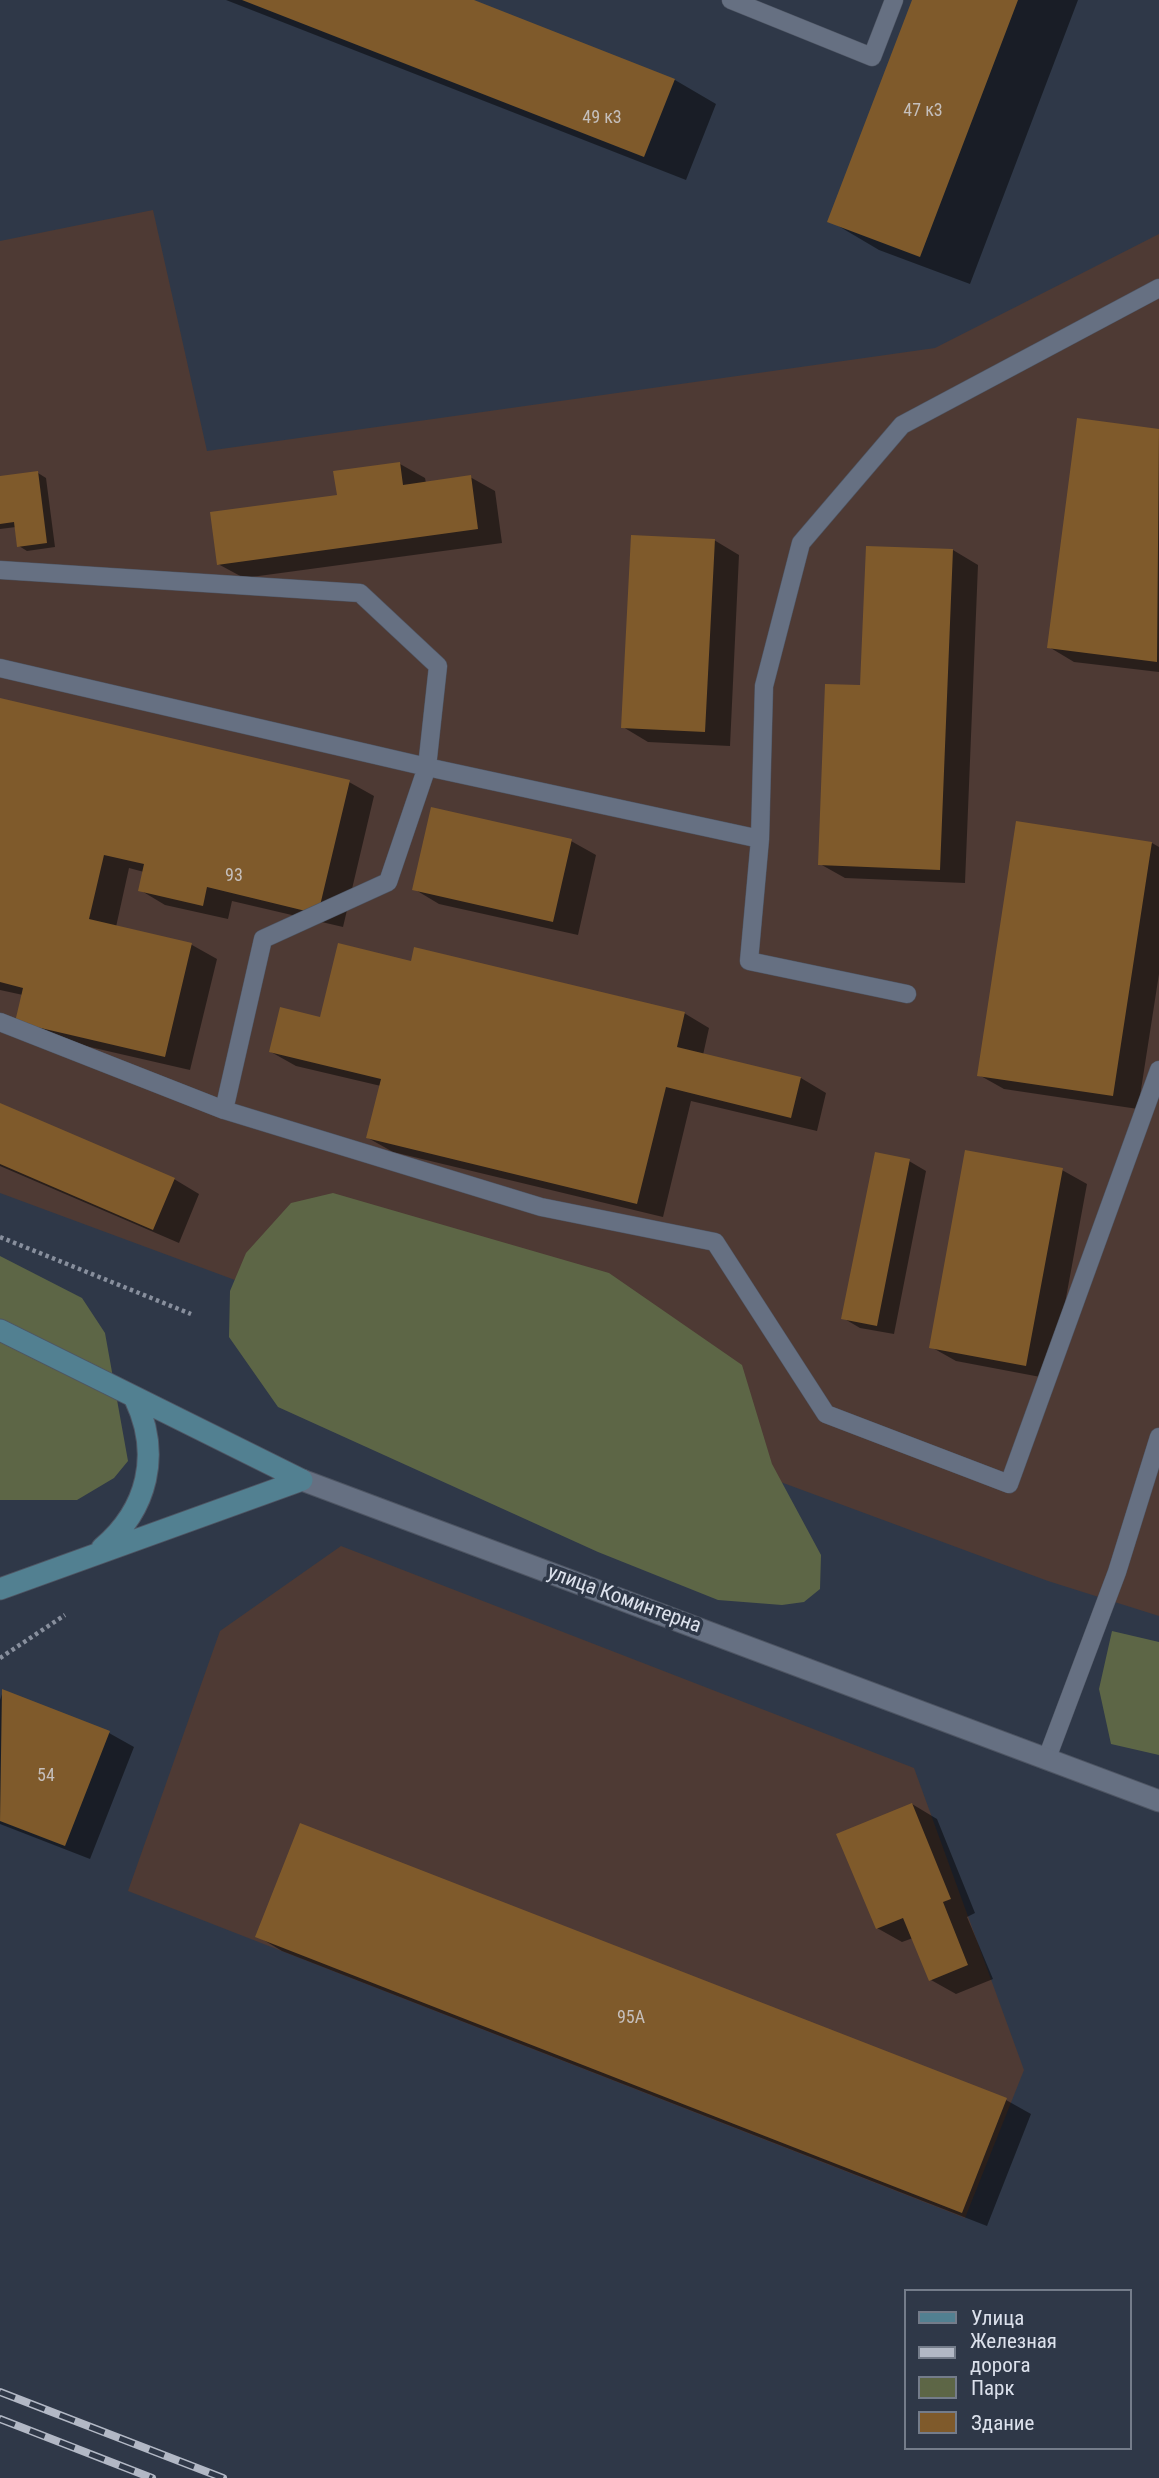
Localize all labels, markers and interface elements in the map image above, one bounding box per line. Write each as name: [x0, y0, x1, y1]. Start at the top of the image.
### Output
house number: 47 к3: [903, 100, 943, 122]
house number: 49 к3: [582, 107, 622, 129]
house number: 93: [225, 865, 243, 887]
street label: улица Коминтерна: [544, 1561, 704, 1639]
house number: 54: [37, 1765, 55, 1787]
house number: 95А: [617, 2007, 645, 2029]
legend: [904, 2289, 1131, 2450]
text: Улица: [971, 2306, 1024, 2330]
text: Железная дорога: [970, 2329, 1057, 2377]
text: Парк: [971, 2376, 1015, 2400]
text: Здание: [971, 2411, 1034, 2435]

